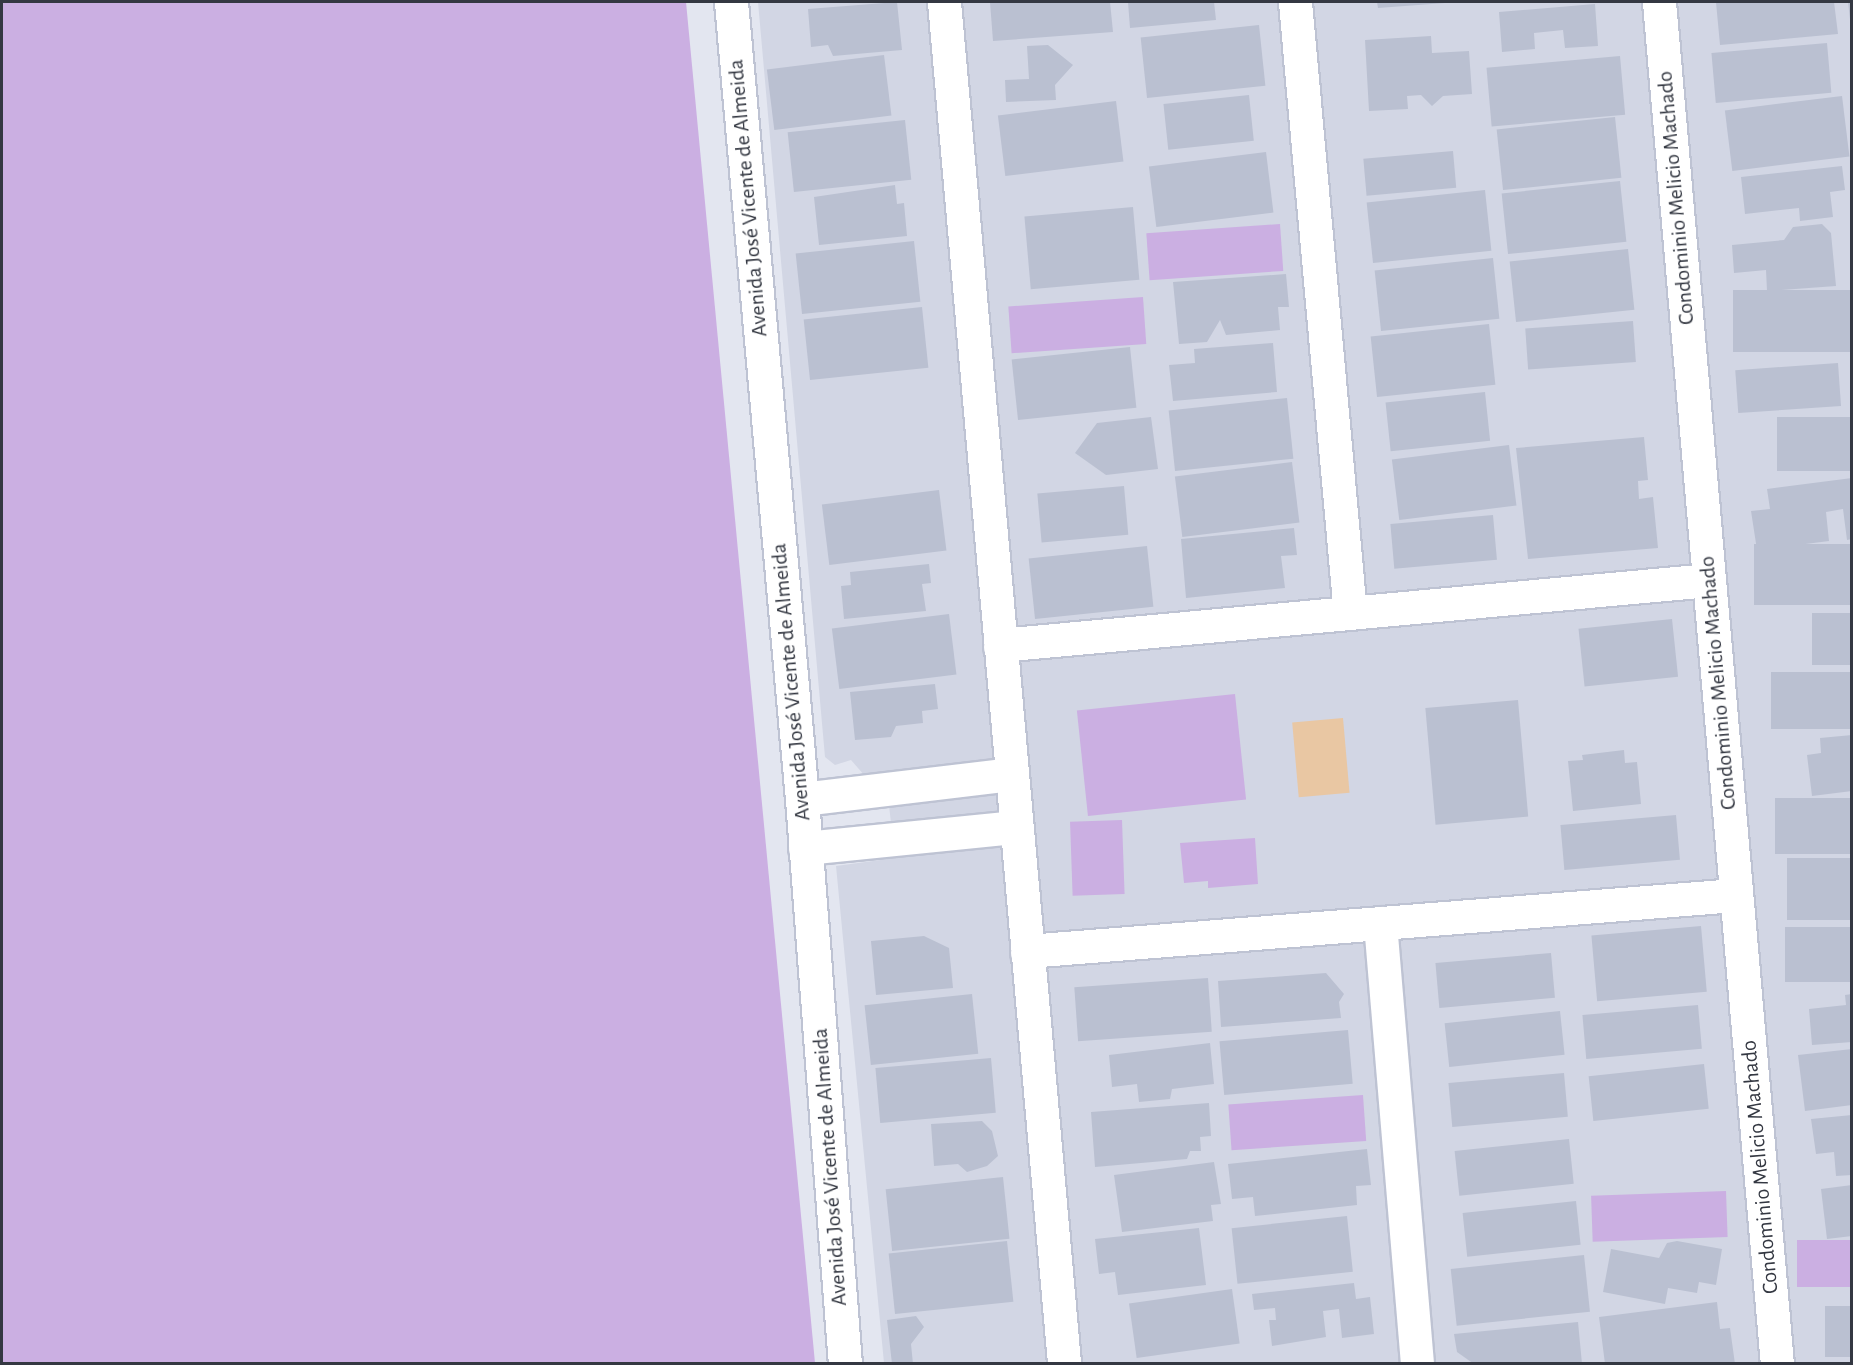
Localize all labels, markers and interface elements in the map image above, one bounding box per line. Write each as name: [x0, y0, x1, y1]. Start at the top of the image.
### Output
street label: Avenida José Vicente de Almeida: [723, 58, 773, 338]
street label: Condominio Melicio Machado: [1652, 70, 1700, 326]
street label: Avenida José Vicente de Almeida: [766, 542, 816, 822]
street label: Condominio Melicio Machado: [1694, 555, 1742, 811]
street label: Avenida José Vicente de Almeida: [807, 1027, 853, 1307]
street label: Condominio Melicio Machado: [1736, 1039, 1784, 1295]

